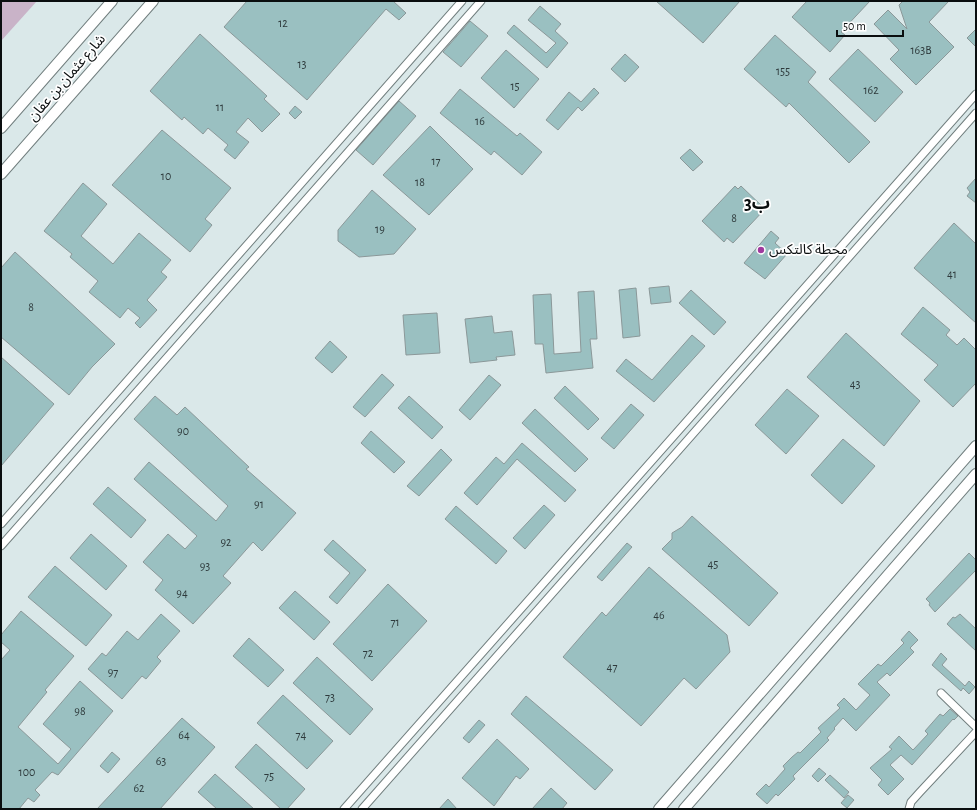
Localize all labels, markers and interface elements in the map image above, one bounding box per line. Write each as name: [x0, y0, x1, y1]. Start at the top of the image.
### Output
scale bar: [837, 12, 903, 38]
house number: 12: [278, 17, 288, 29]
text: 50 m: [843, 20, 866, 32]
street label: شارع عثمان بن عفان: [26, 32, 111, 126]
house number: 163B: [910, 44, 932, 56]
house number: 13: [297, 58, 307, 70]
house number: 155: [776, 65, 790, 77]
house number: 15: [510, 80, 520, 92]
house number: 162: [863, 84, 879, 96]
house number: 11: [216, 101, 224, 113]
house number: 16: [475, 115, 485, 127]
house number: 17: [431, 155, 441, 167]
house number: 10: [161, 170, 171, 182]
house number: 18: [415, 176, 425, 188]
district label: ب3: [744, 195, 770, 213]
house number: 8: [731, 212, 737, 224]
house number: 19: [375, 223, 385, 235]
place label: محطة كالتكس: [769, 243, 848, 258]
marker: محطة كالتكس: [756, 245, 766, 255]
house number: 41: [947, 268, 957, 280]
house number: 8: [28, 301, 34, 313]
house number: 43: [850, 378, 860, 390]
house number: 90: [177, 425, 189, 437]
house number: 91: [254, 498, 264, 510]
house number: 92: [220, 536, 232, 548]
house number: 45: [708, 558, 718, 570]
house number: 93: [200, 560, 210, 572]
house number: 94: [176, 587, 188, 599]
house number: 46: [653, 609, 665, 621]
house number: 71: [390, 616, 400, 628]
house number: 72: [363, 647, 374, 659]
house number: 47: [607, 661, 617, 673]
house number: 97: [108, 666, 118, 678]
house number: 73: [325, 691, 335, 703]
house number: 98: [74, 705, 86, 717]
house number: 64: [178, 729, 190, 741]
house number: 74: [296, 729, 307, 741]
house number: 63: [156, 755, 166, 767]
house number: 100: [19, 766, 35, 778]
house number: 75: [264, 770, 274, 782]
house number: 62: [133, 782, 145, 794]

